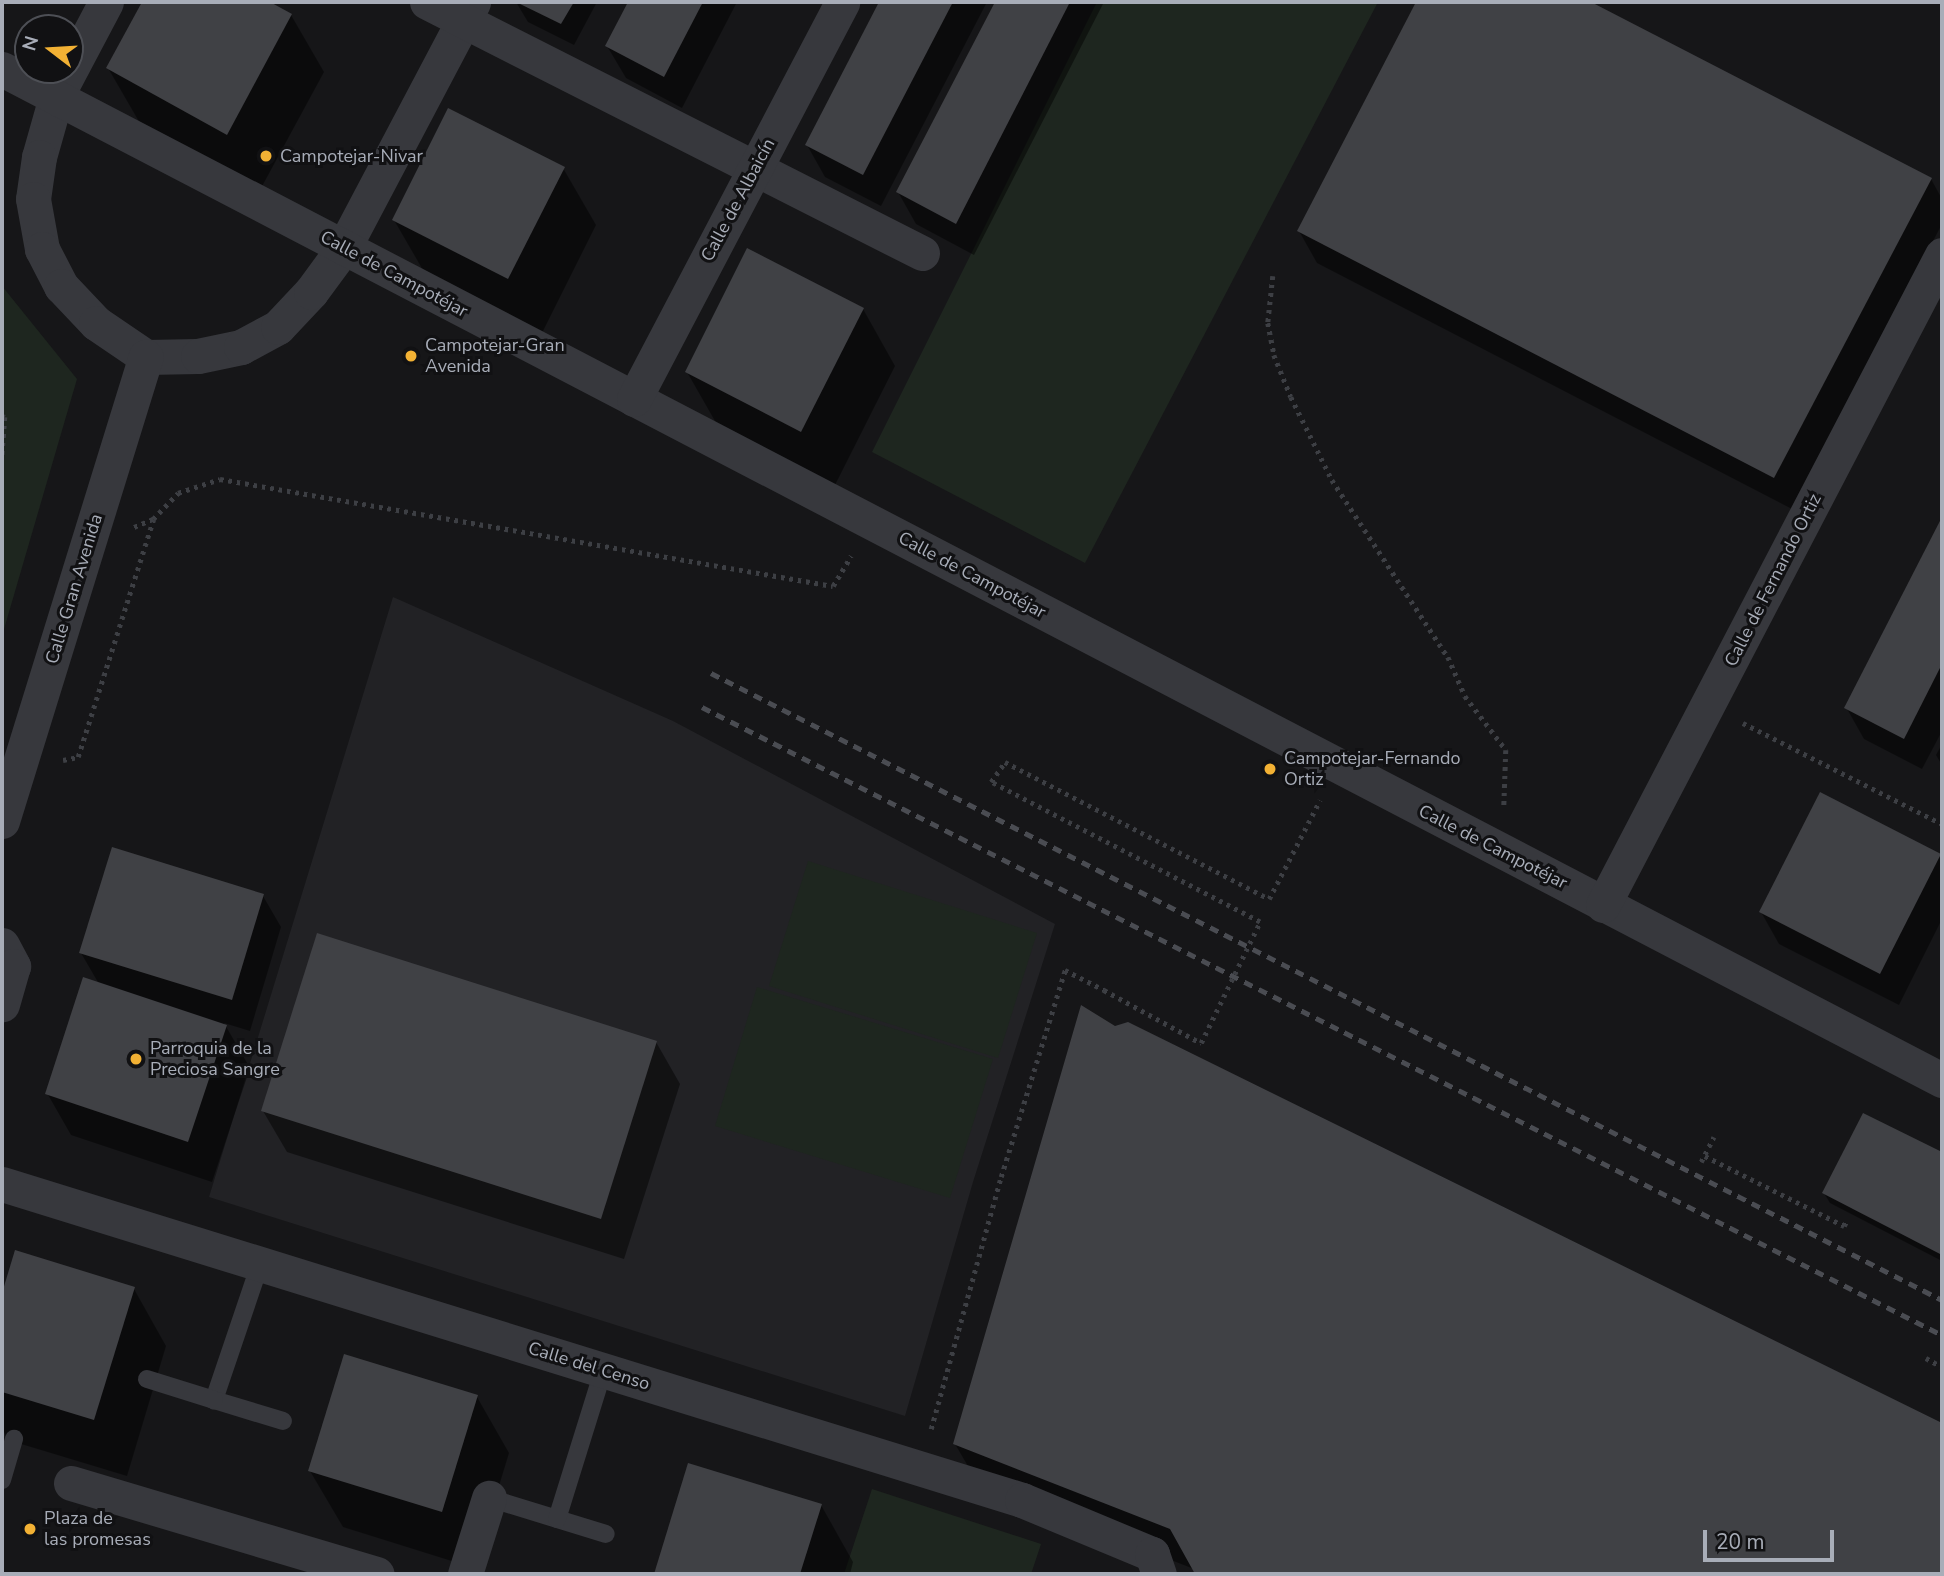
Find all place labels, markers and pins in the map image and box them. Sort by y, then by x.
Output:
place label: Campotejar-Nivar [280,145,423,167]
marker: Campotejar-Nivar [258,148,274,164]
place label: Campotejar-Gran Avenida [425,335,565,378]
marker: Campotejar-Gran Avenida [403,348,419,364]
place label: Campotejar-Fernando Ortiz [1284,748,1460,790]
marker: Campotejar-Fernando Ortiz [1262,761,1278,777]
place label: Parroquia de la Preciosa Sangre [150,1038,280,1080]
marker: Parroquia de la Preciosa Sangre [128,1051,144,1067]
place label: Plaza de las promesas [44,1508,151,1550]
marker: Plaza de las promesas [22,1521,38,1537]

